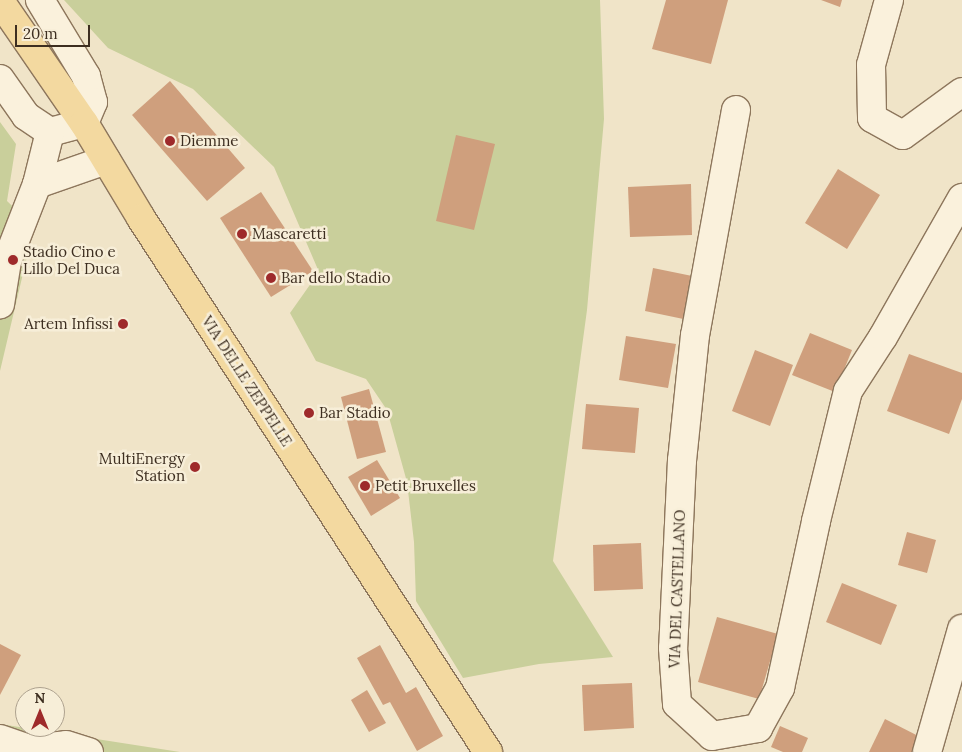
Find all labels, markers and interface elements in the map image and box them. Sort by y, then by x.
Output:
scale bar [18,15,92,47]
text: 20 m [23,24,58,43]
place label: Diemme [180,132,238,150]
marker: Diemme [164,135,176,147]
place label: Mascaretti [252,225,327,243]
marker: Mascaretti [236,228,248,240]
place label: Stadio Cino e Lillo Del Duca [23,242,120,277]
marker: Stadio Cino e Lillo Del Duca [7,254,19,266]
place label: Bar dello Stadio [281,269,390,287]
marker: Bar dello Stadio [265,272,277,284]
street label: VIA DELLE ZEPPELLE [198,313,296,449]
place label: Artem Infissi [24,315,113,333]
marker: Artem Infissi [117,318,129,330]
place label: Bar Stadio [319,404,390,422]
marker: Bar Stadio [303,407,315,419]
place label: MultiEnergy Station [99,449,185,484]
marker: MultiEnergy Station [189,461,201,473]
place label: Petit Bruxelles [375,477,476,495]
marker: Petit Bruxelles [359,480,371,492]
street label: VIA DEL CASTELLANO [665,509,689,669]
north arrow [15,687,65,737]
text: N [35,689,45,707]

